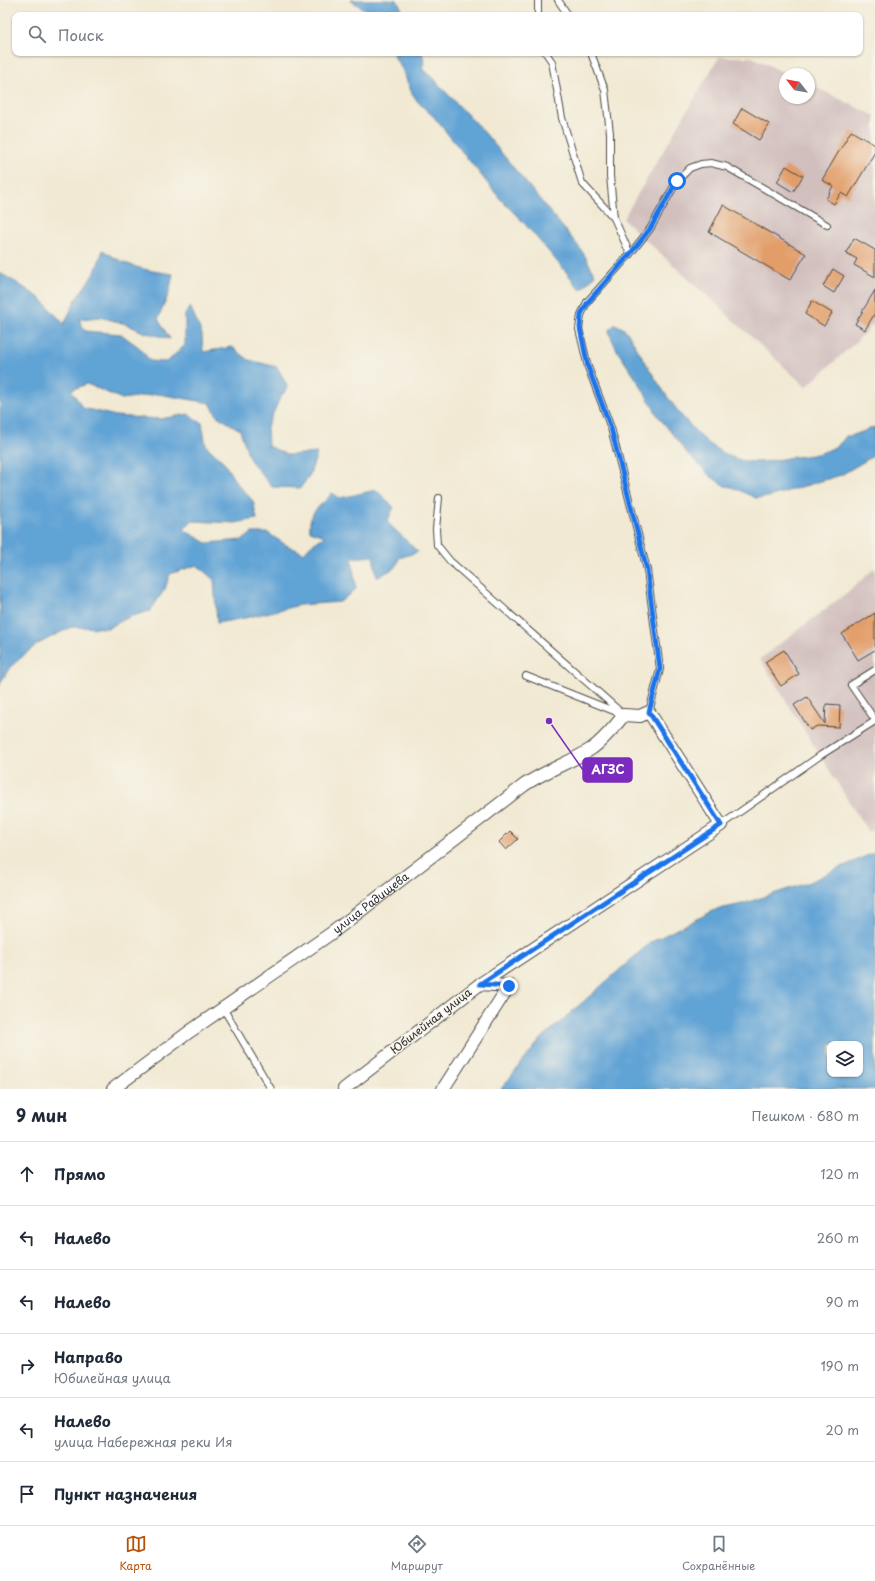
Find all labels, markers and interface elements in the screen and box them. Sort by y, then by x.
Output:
search box [12,12,863,56]
icon: search [26,23,48,45]
text: Поиск [58,23,104,46]
north arrow [779,68,815,104]
route start [668,172,686,190]
callout: АГЗС [583,758,632,782]
text: АГЗС [592,760,624,778]
street label: улица Радищева [329,868,412,937]
route end [500,977,518,995]
street label: Юбилейная улица [387,983,475,1058]
map controls [827,1041,863,1077]
button: layers [827,1041,863,1077]
text: 9 мин [16,1102,67,1128]
text: Пешком · 680 m [751,1106,859,1125]
text: Прямо [54,1162,105,1185]
icon: ahead [16,1163,38,1185]
text: 120 m [820,1164,859,1183]
text: Налево [54,1226,111,1249]
icon: left [16,1227,38,1249]
text: 260 m [817,1228,859,1247]
text: Налево [54,1290,111,1313]
icon: left [16,1291,38,1313]
text: 90 m [826,1292,859,1311]
text: Направо [54,1345,123,1368]
icon: right [16,1355,38,1377]
text: 190 m [820,1356,859,1375]
text: Юбилейная улица [54,1368,171,1387]
text: Налево [54,1409,111,1432]
icon: left [16,1419,38,1441]
text: 20 m [825,1420,859,1439]
text: улица Набережная реки Ия [54,1432,232,1451]
text: Пункт назначения [54,1482,197,1505]
icon: arrive [16,1483,38,1505]
tab: Карта [120,1533,152,1574]
tab: Маршрут [391,1533,443,1574]
tab: Сохранённые [682,1533,755,1574]

